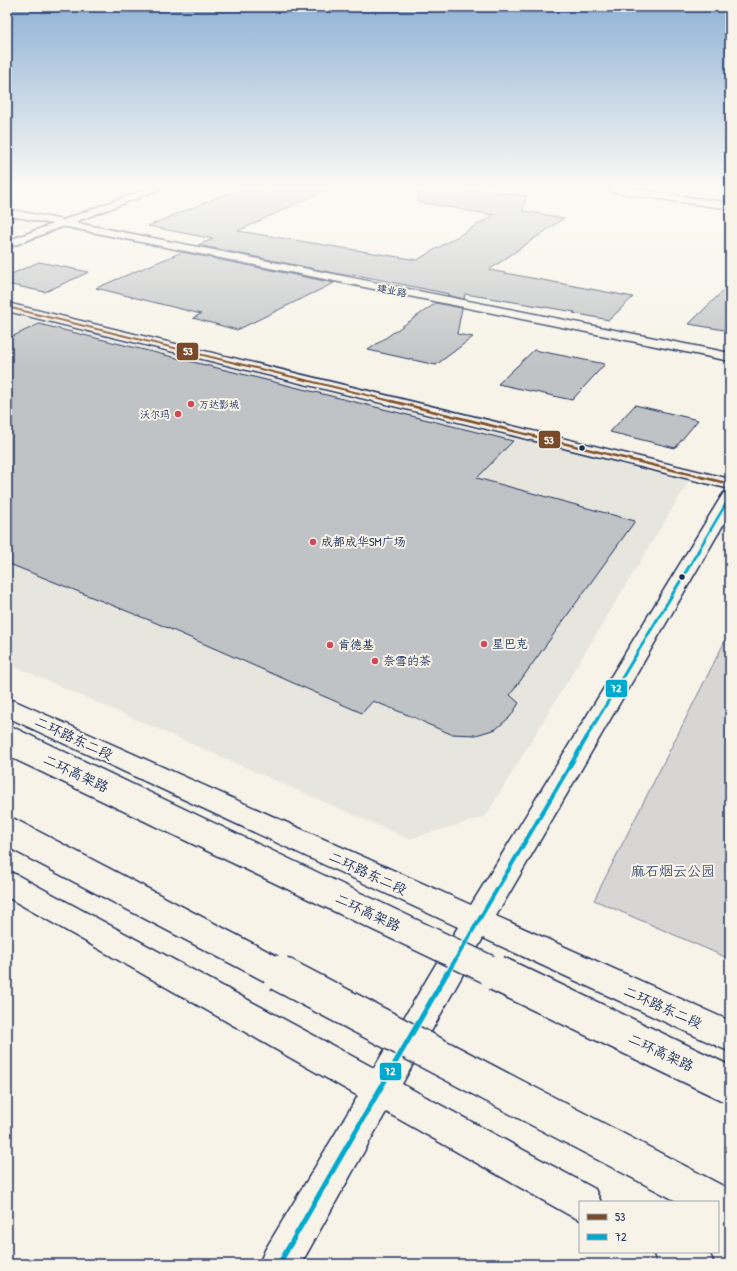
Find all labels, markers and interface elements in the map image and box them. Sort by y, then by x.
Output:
street label: 建业路 [376,281,408,300]
line badge: 53 [176,342,199,361]
text: 53 [183,344,193,358]
place label: 万达影城 [199,398,239,411]
marker: 万达影城 [186,399,196,409]
place label: 沃尔玛 [140,408,170,421]
marker: 沃尔玛 [173,409,183,419]
line badge: 53 [538,430,561,449]
text: 53 [544,433,554,447]
unlabelled marker [577,443,587,453]
place label: 成都成华SM广场 [321,533,406,550]
marker: 成都成华SM广场 [308,537,318,547]
unlabelled marker [677,572,687,582]
place label: 星巴克 [492,635,528,652]
place label: 肯德基 [338,636,374,653]
marker: 星巴克 [479,639,489,649]
marker: 肯德基 [325,640,335,650]
place label: 奈雪的茶 [383,652,431,669]
marker: 奈雪的茶 [370,656,380,666]
line badge: 72 [605,679,628,698]
text: 72 [610,681,622,695]
street label: 二环路东二段 [32,711,116,764]
street label: 二环高架路 [40,749,112,796]
street label: 二环路东二段 [326,846,410,899]
park label: 麻石烟云公园 [631,861,715,880]
street label: 二环高架路 [332,888,404,935]
street label: 二环路东二段 [621,981,705,1032]
street label: 二环高架路 [625,1028,697,1075]
line badge: 72 [379,1062,402,1081]
text: 72 [384,1064,396,1078]
legend [579,1201,719,1253]
text: 53 [615,1208,625,1225]
text: 72 [615,1228,627,1245]

